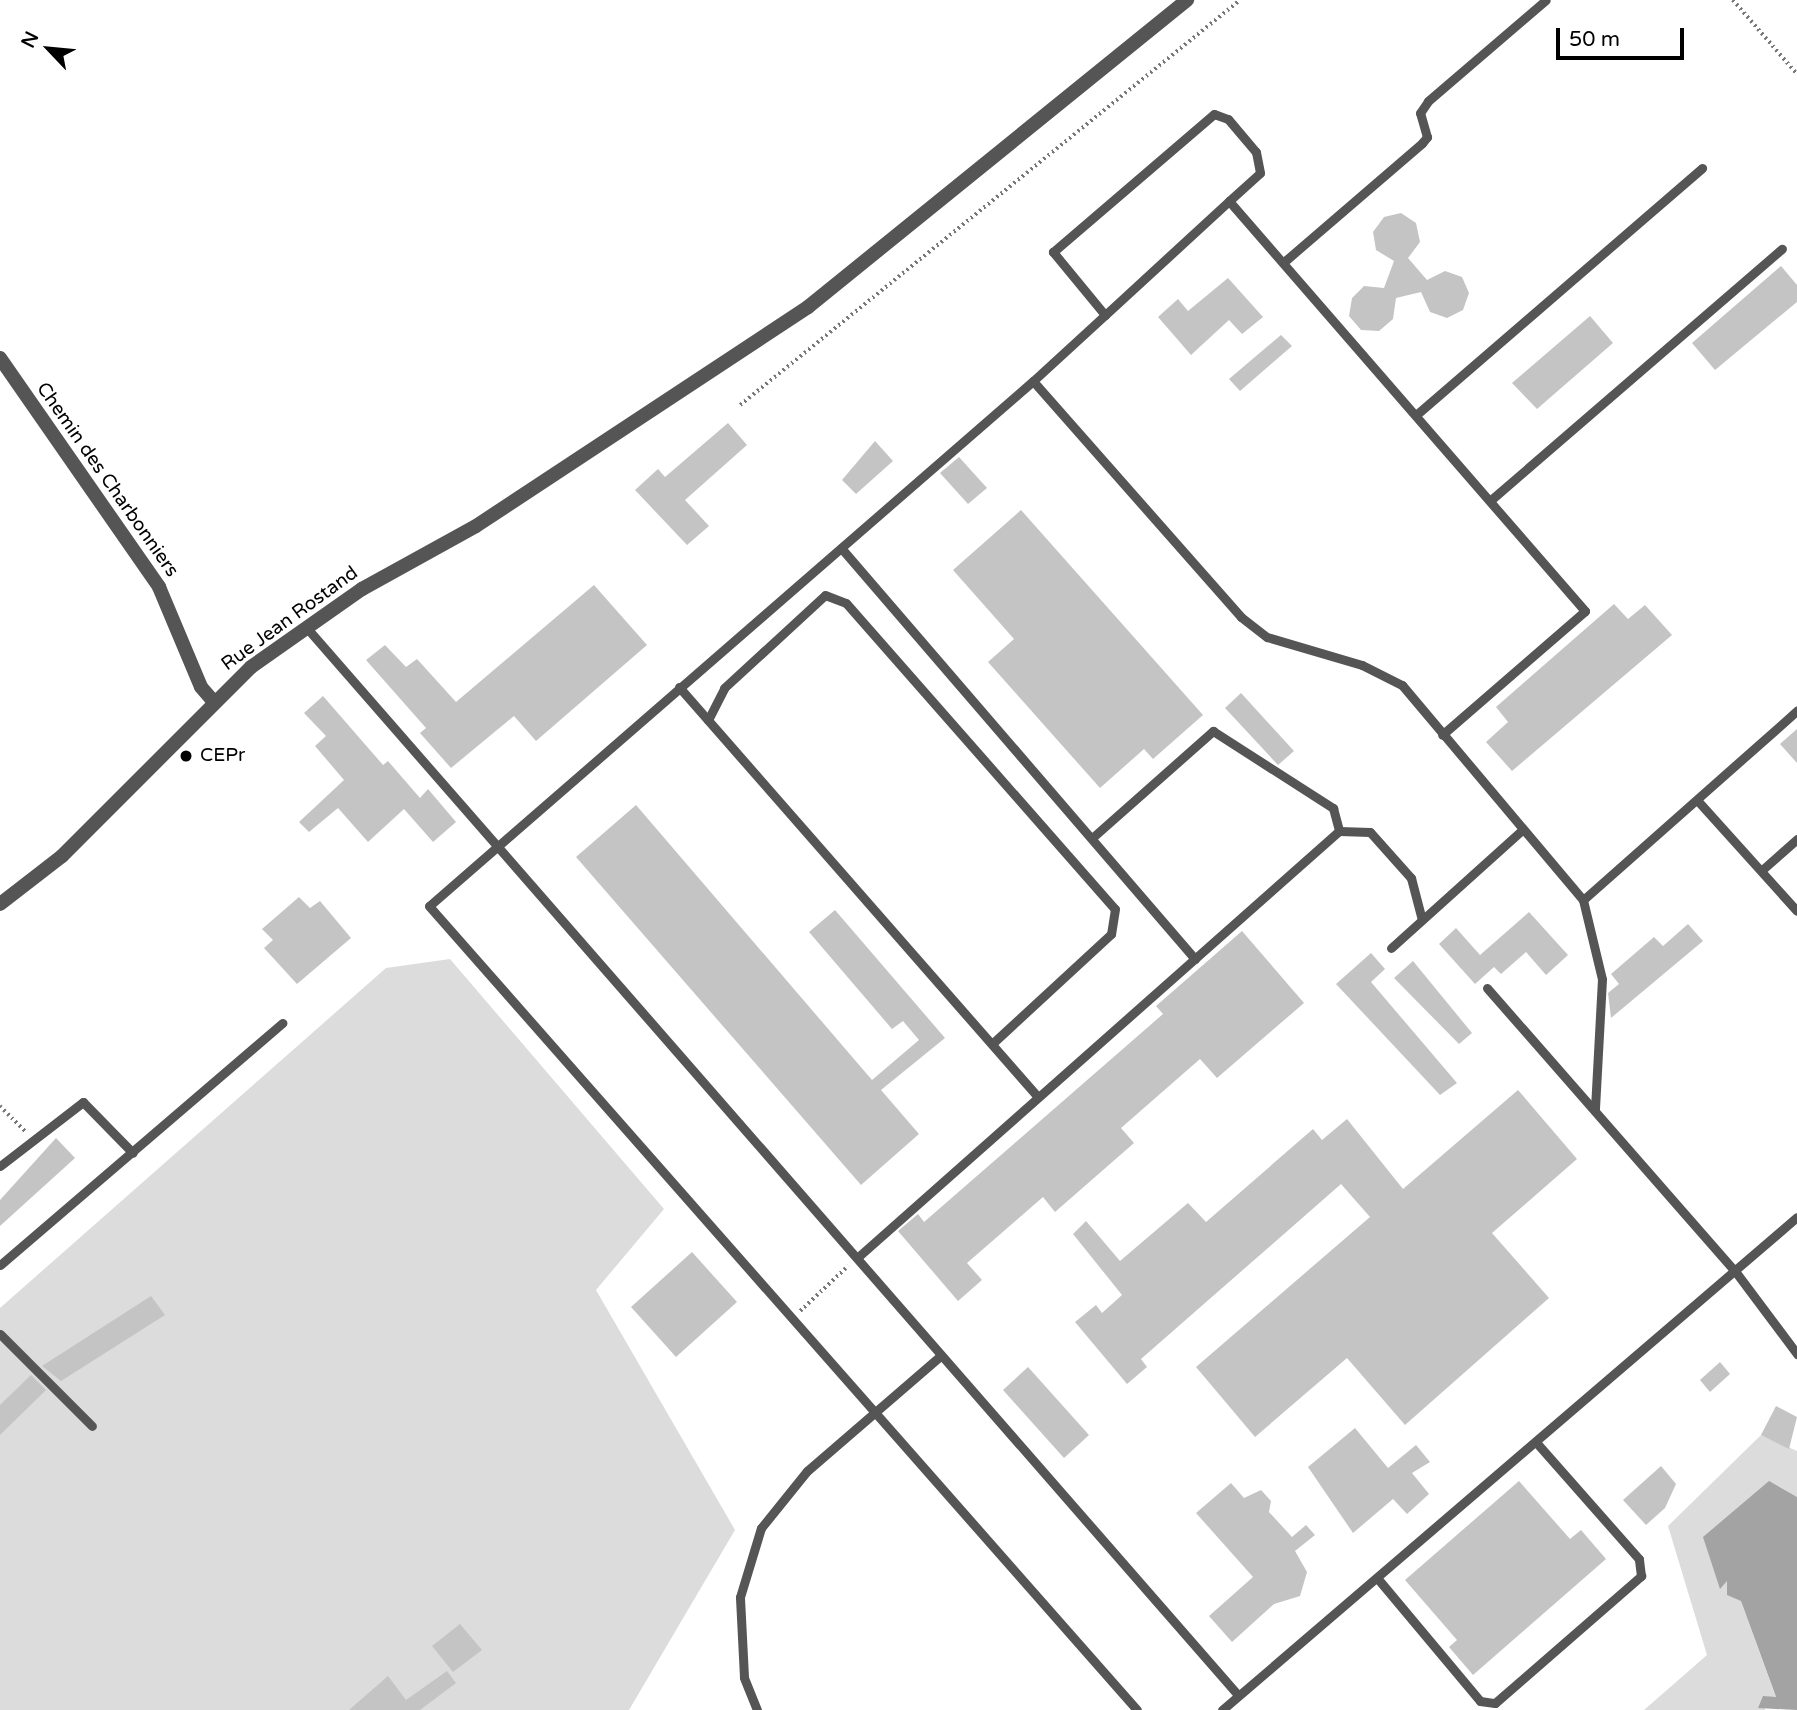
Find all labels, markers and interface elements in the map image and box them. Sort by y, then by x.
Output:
north arrow [14,14,84,84]
scale bar [1559,14,1687,58]
text: 50 m [1569,27,1620,52]
text: N [17,28,43,51]
street label: Chemin des Charbonniers [31,378,183,582]
street label: Rue Jean Rostand [217,562,363,676]
place label: CEPr [200,745,245,767]
marker: CEPr [178,748,194,764]

